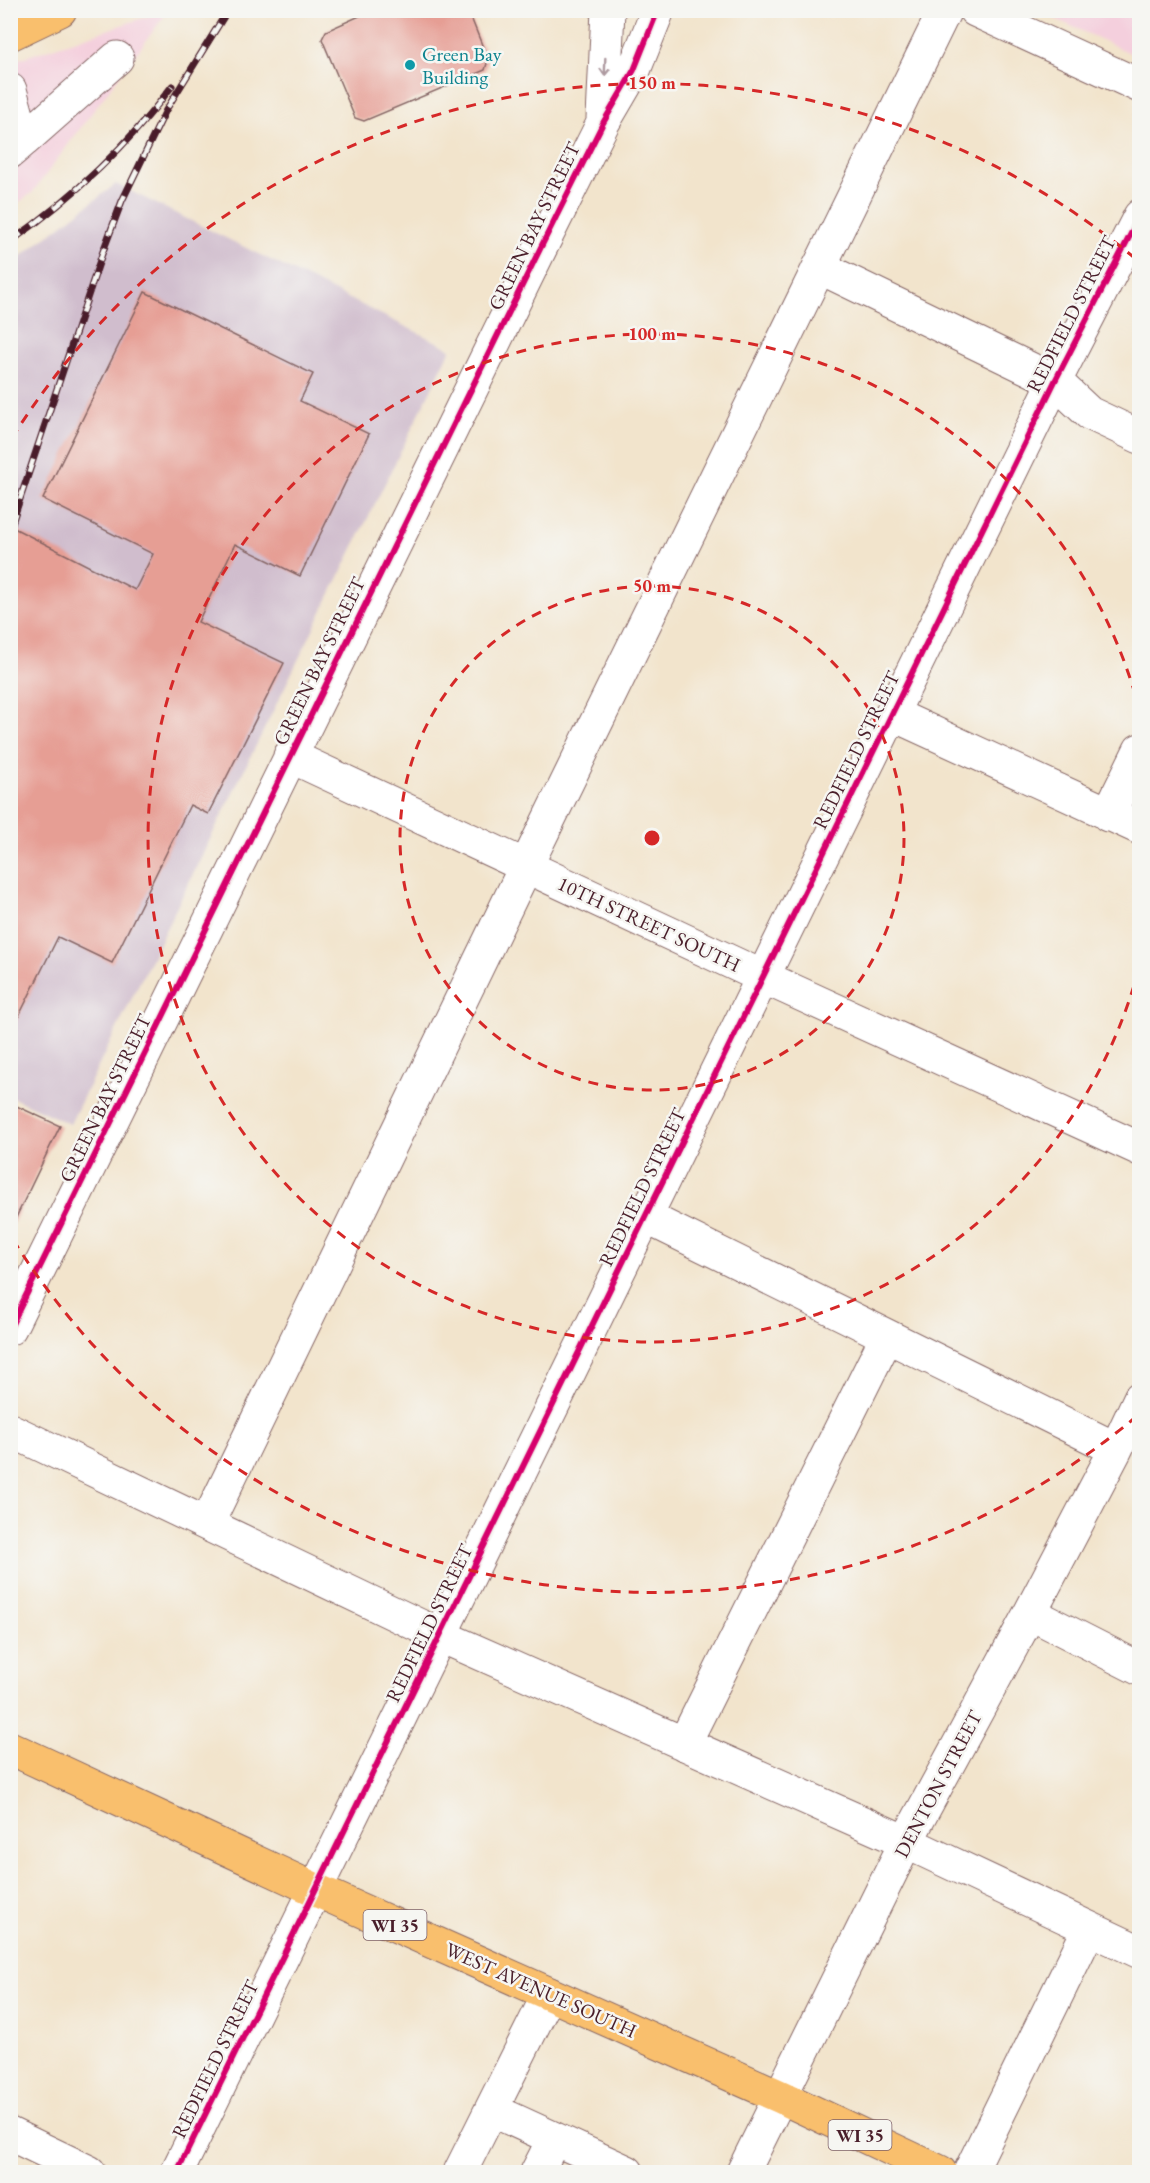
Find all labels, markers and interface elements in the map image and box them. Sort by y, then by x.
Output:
place label: Green Bay Building [422,41,502,90]
one-way arrow [600,56,611,76]
marker: Green Bay Building [403,58,417,72]
text: 150 m [628,71,676,94]
street label: GREEN BAY STREET [482,137,586,314]
street label: REDFIELD STREET [1020,231,1122,397]
text: 100 m [628,322,676,345]
street label: GREEN BAY STREET [267,572,371,749]
text: 50 m [633,574,671,597]
street label: REDFIELD STREET [806,666,906,833]
centre of rings [642,828,662,848]
street label: 10TH STREET SOUTH [553,870,745,978]
street label: GREEN BAY STREET [53,1009,157,1186]
street label: REDFIELD STREET [592,1103,692,1270]
street label: REDFIELD STREET [379,1539,479,1706]
street label: DENTON STREET [888,1705,988,1862]
road number: WI 35 [364,1910,426,1940]
street label: WEST AVENUE SOUTH [441,1936,641,2044]
street label: REDFIELD STREET [165,1975,265,2142]
road number: WI 35 [828,2120,892,2150]

